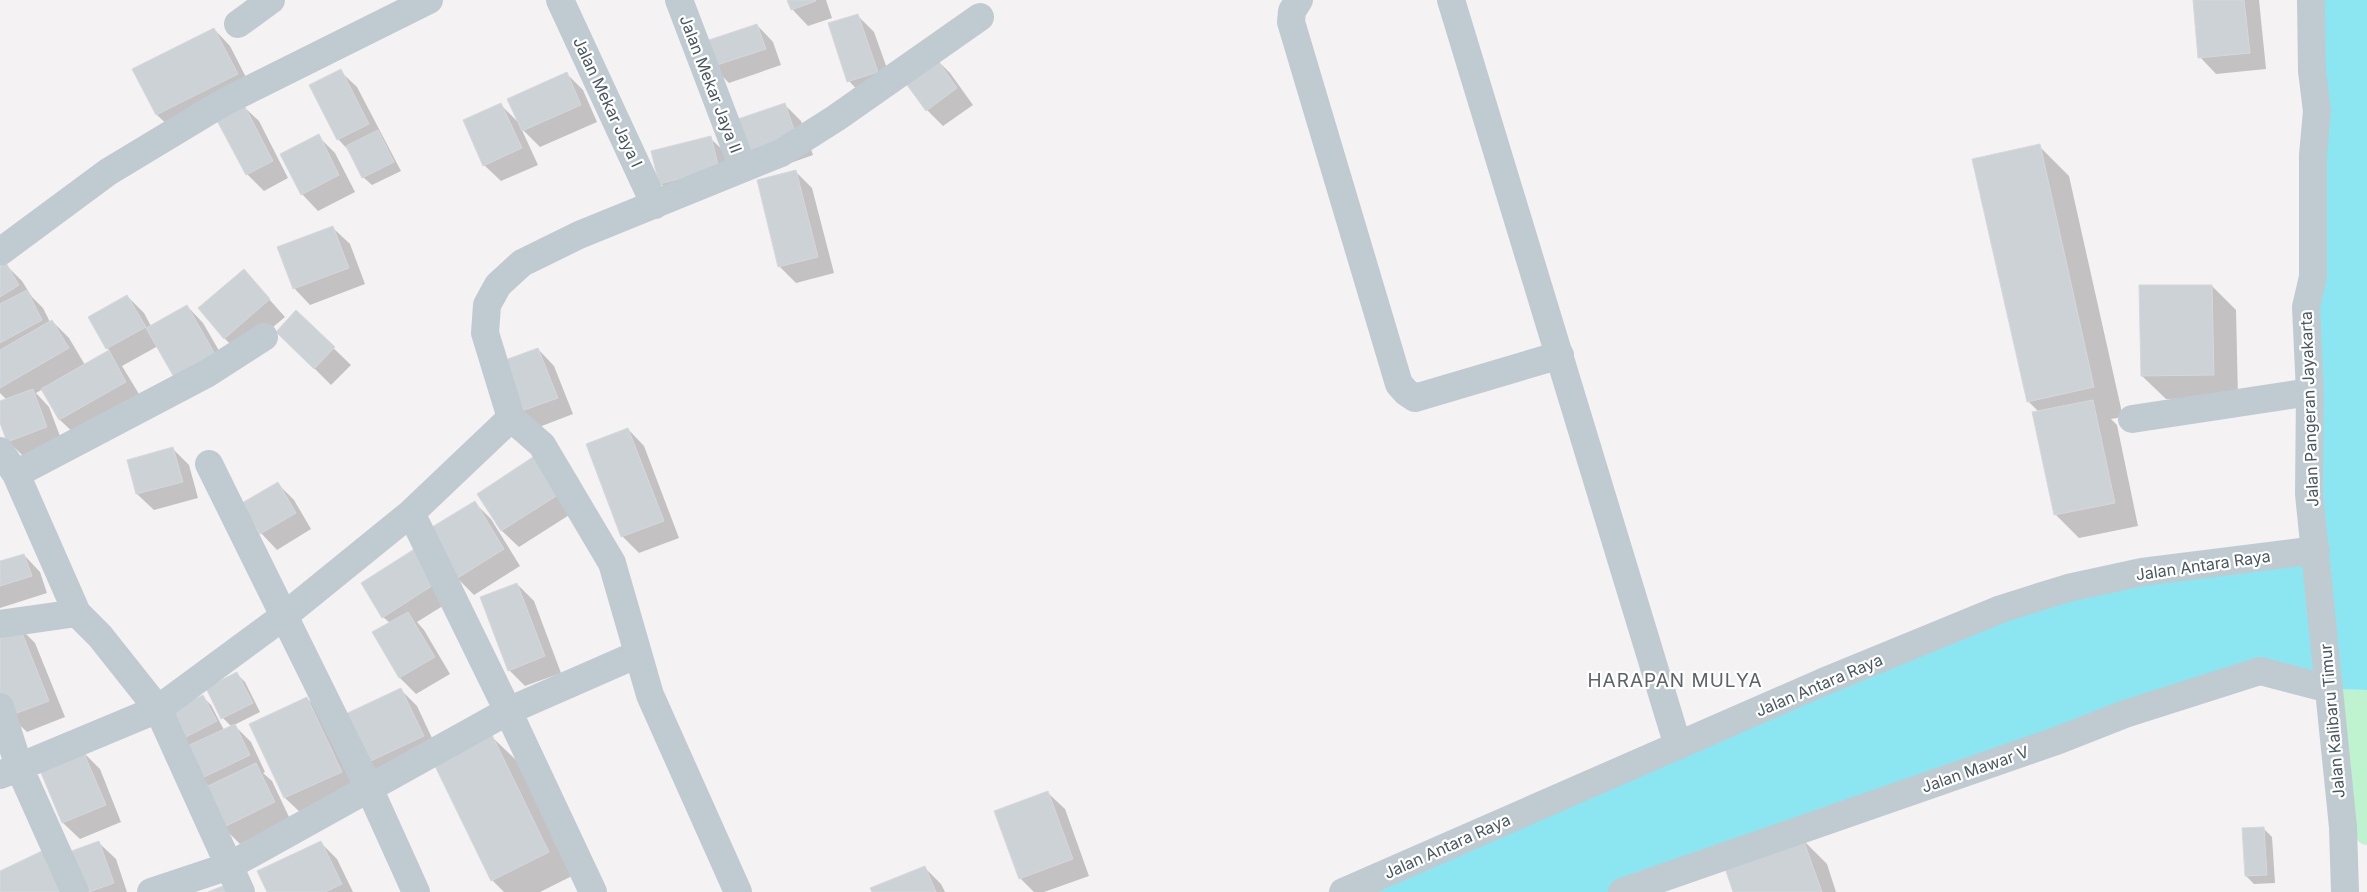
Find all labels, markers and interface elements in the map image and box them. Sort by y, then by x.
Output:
street label: Jalan Mekar Jaya II [676,12,746,156]
street label: Jalan Mekar Jaya I [569,34,647,170]
street label: Jalan Pangeran Jayakarta [2296,311,2322,507]
street label: Jalan Antara Raya [2134,546,2272,584]
street label: Jalan Kalibaru Timur [2315,643,2349,799]
street label: Jalan Antara Raya [1752,649,1886,721]
district label: HARAPAN MULYA [1587,669,1763,692]
street label: Jalan Mawar V [1919,741,2031,797]
street label: Jalan Antara Raya [1381,809,1513,883]

